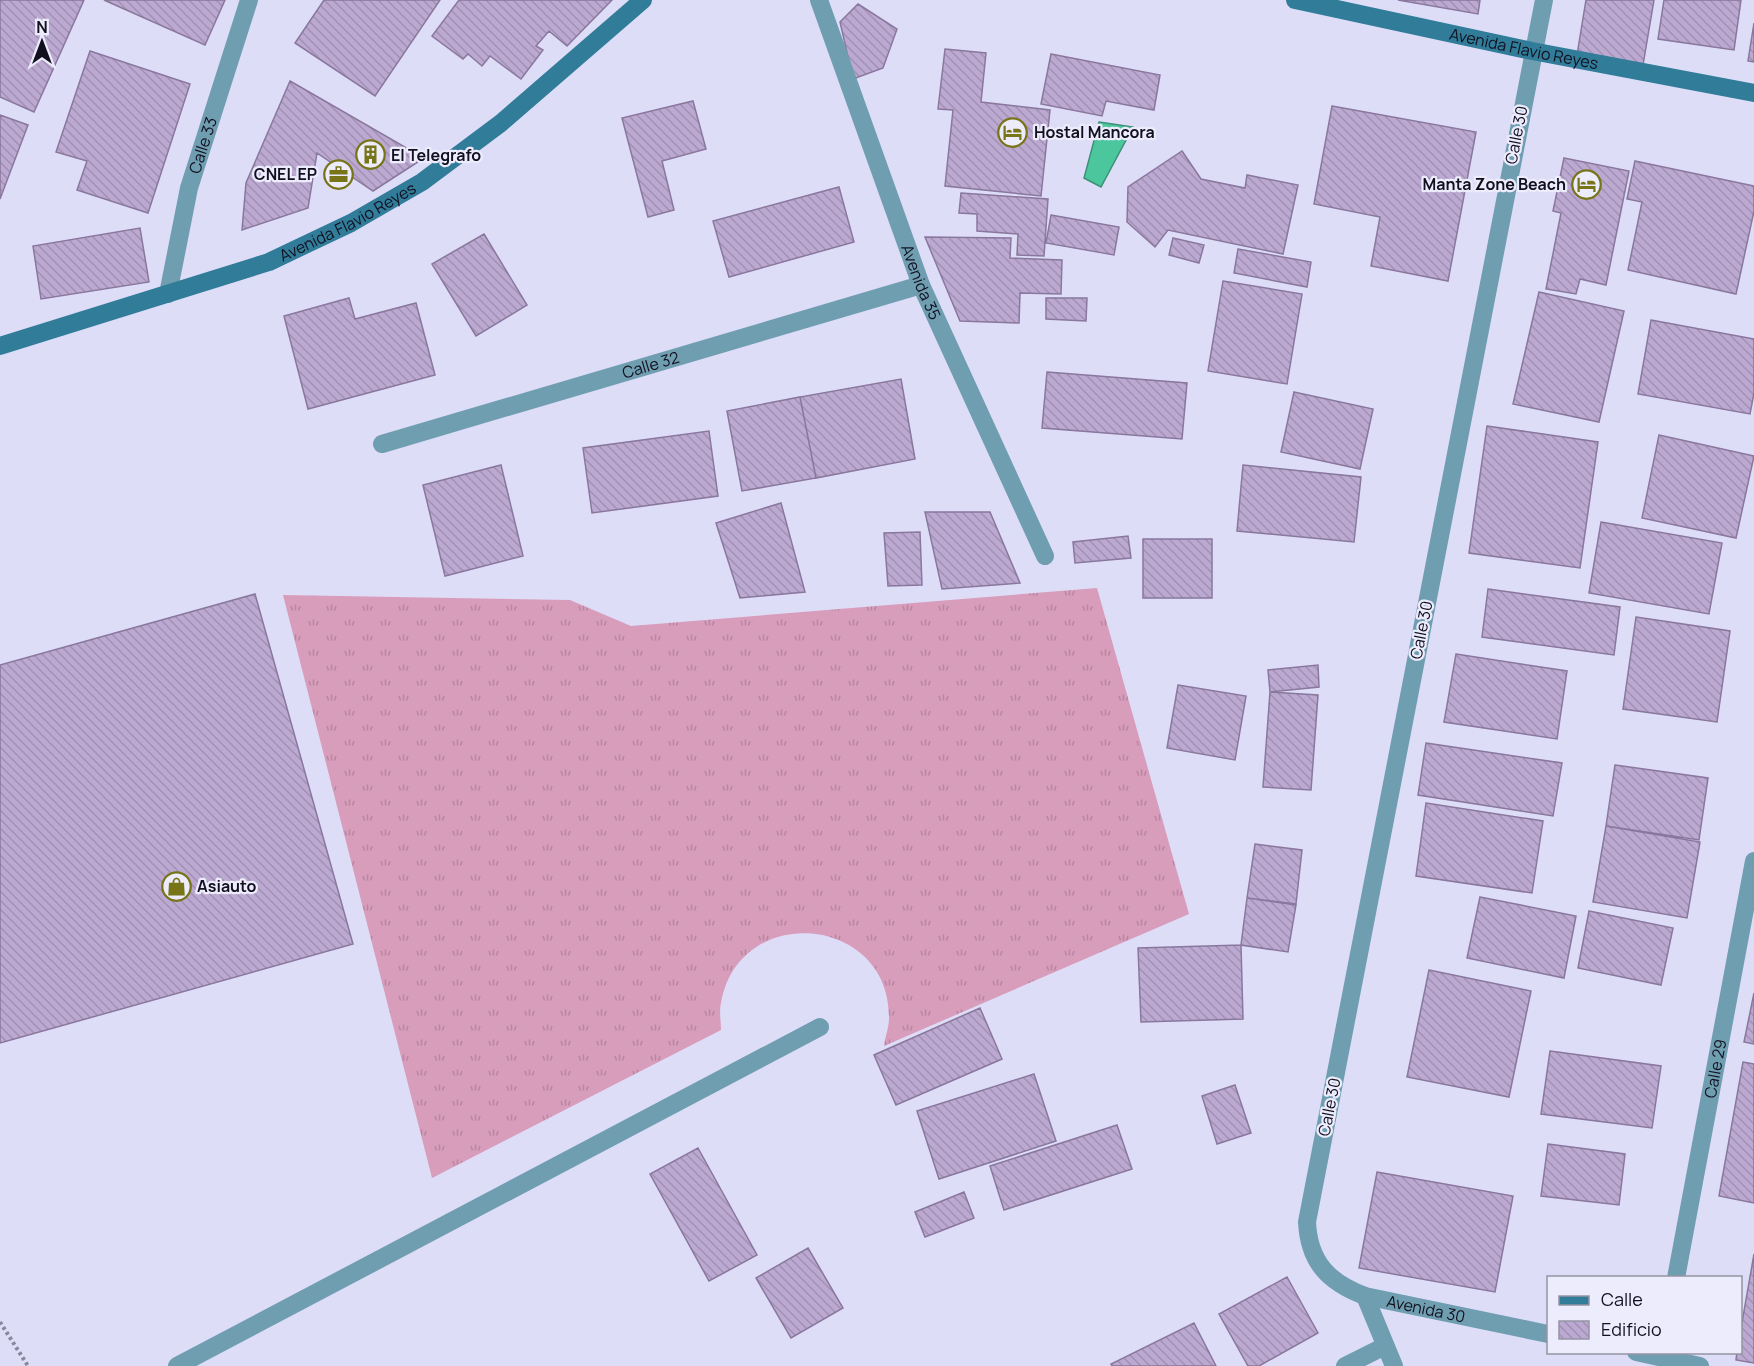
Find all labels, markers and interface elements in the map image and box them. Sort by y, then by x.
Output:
north arrow [12,12,72,72]
text: N [36,16,48,38]
street label: Avenida Flavio Reyes [1447,23,1600,74]
street label: Calle 30 [1500,104,1532,166]
street label: Calle 33 [183,114,222,176]
hotel icon: Hostal Mancora [997,116,1029,148]
place label: Hostal Mancora [1034,121,1155,143]
building icon: El Telegrafo [354,139,386,171]
place label: El Telegrafo [391,144,481,166]
office icon: CNEL EP [322,158,354,190]
place label: CNEL EP [254,163,317,185]
hotel icon: Manta Zone Beach [1571,168,1603,200]
place label: Manta Zone Beach [1423,173,1566,195]
street label: Avenida Flavio Reyes [276,177,420,267]
street label: Avenida 35 [896,241,946,323]
street label: Calle 32 [619,346,682,384]
street label: Calle 30 [1405,599,1437,661]
shop icon: Asiauto [160,870,192,902]
place label: Asiauto [197,875,257,897]
street label: Calle 29 [1699,1037,1731,1100]
street label: Calle 30 [1313,1076,1345,1138]
legend [1547,1276,1742,1354]
text: Calle [1601,1287,1643,1311]
street label: Avenida 30 [1385,1290,1467,1328]
text: Edificio [1601,1317,1662,1341]

